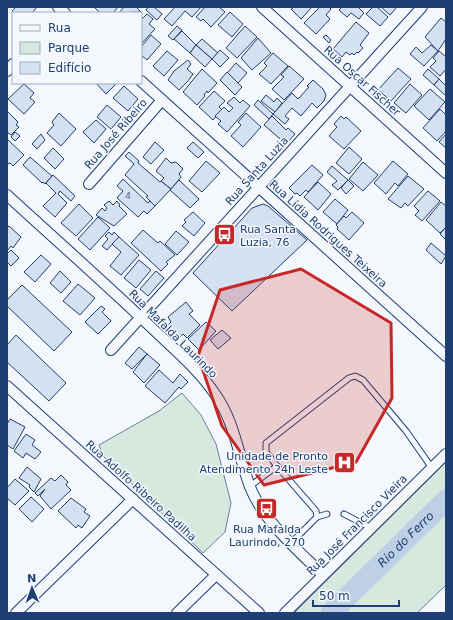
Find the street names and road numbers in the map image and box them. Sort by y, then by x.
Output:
street label: Rua Oscar Fischer [321,43,403,119]
street label: Rua José Ribeiro [82,96,150,172]
street label: Rua Santa Luzia [223,134,291,208]
street label: Rua Lídia Rodrigues Teixeira [266,178,390,290]
street label: Rua Mafalda Laurindo [126,287,220,381]
street label: Rua Adolfo Ribeiro Padilha [83,438,199,544]
street label: Rua José Francisco Vieira [304,472,410,578]

